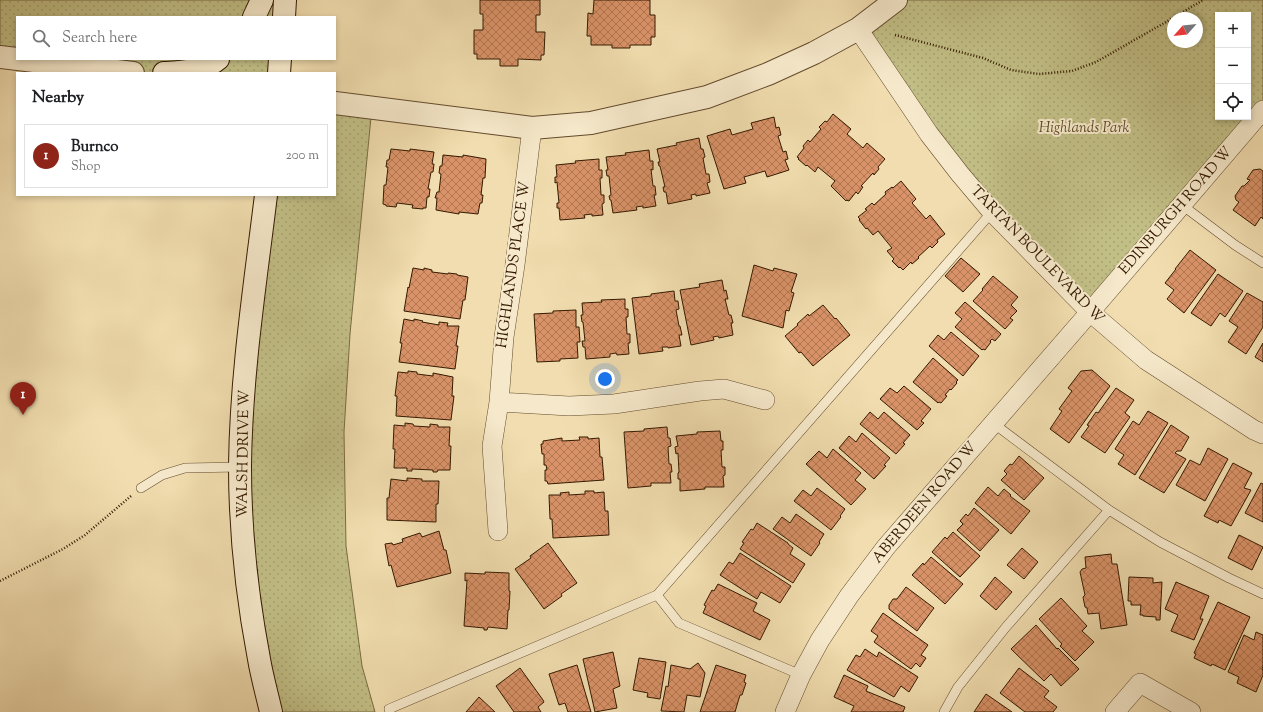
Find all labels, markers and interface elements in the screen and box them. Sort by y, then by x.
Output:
north arrow [1167,12,1203,48]
map controls [1215,12,1251,120]
button: + [1215,12,1251,48]
search box [16,16,336,60]
icon: search [30,27,52,49]
text: Search here [62,28,137,49]
button: − [1215,48,1251,84]
button: locate [1215,84,1251,120]
text: Nearby [32,86,84,110]
park label: Highlands Park [1039,118,1129,139]
text: Burnco [71,137,118,158]
street label: EDINBURGH ROAD W [1114,142,1238,280]
text: 1 [44,147,48,165]
text: 200 m [286,147,319,165]
text: Shop [71,158,100,176]
street label: HIGHLANDS PLACE W [492,180,536,350]
street label: TARTAN BOULEVARD W [965,181,1109,329]
your location [595,369,615,389]
pin: 1 [10,382,36,415]
street label: WALSH DRIVE W [232,389,256,518]
street label: ABERDEEN ROAD W [868,437,982,568]

